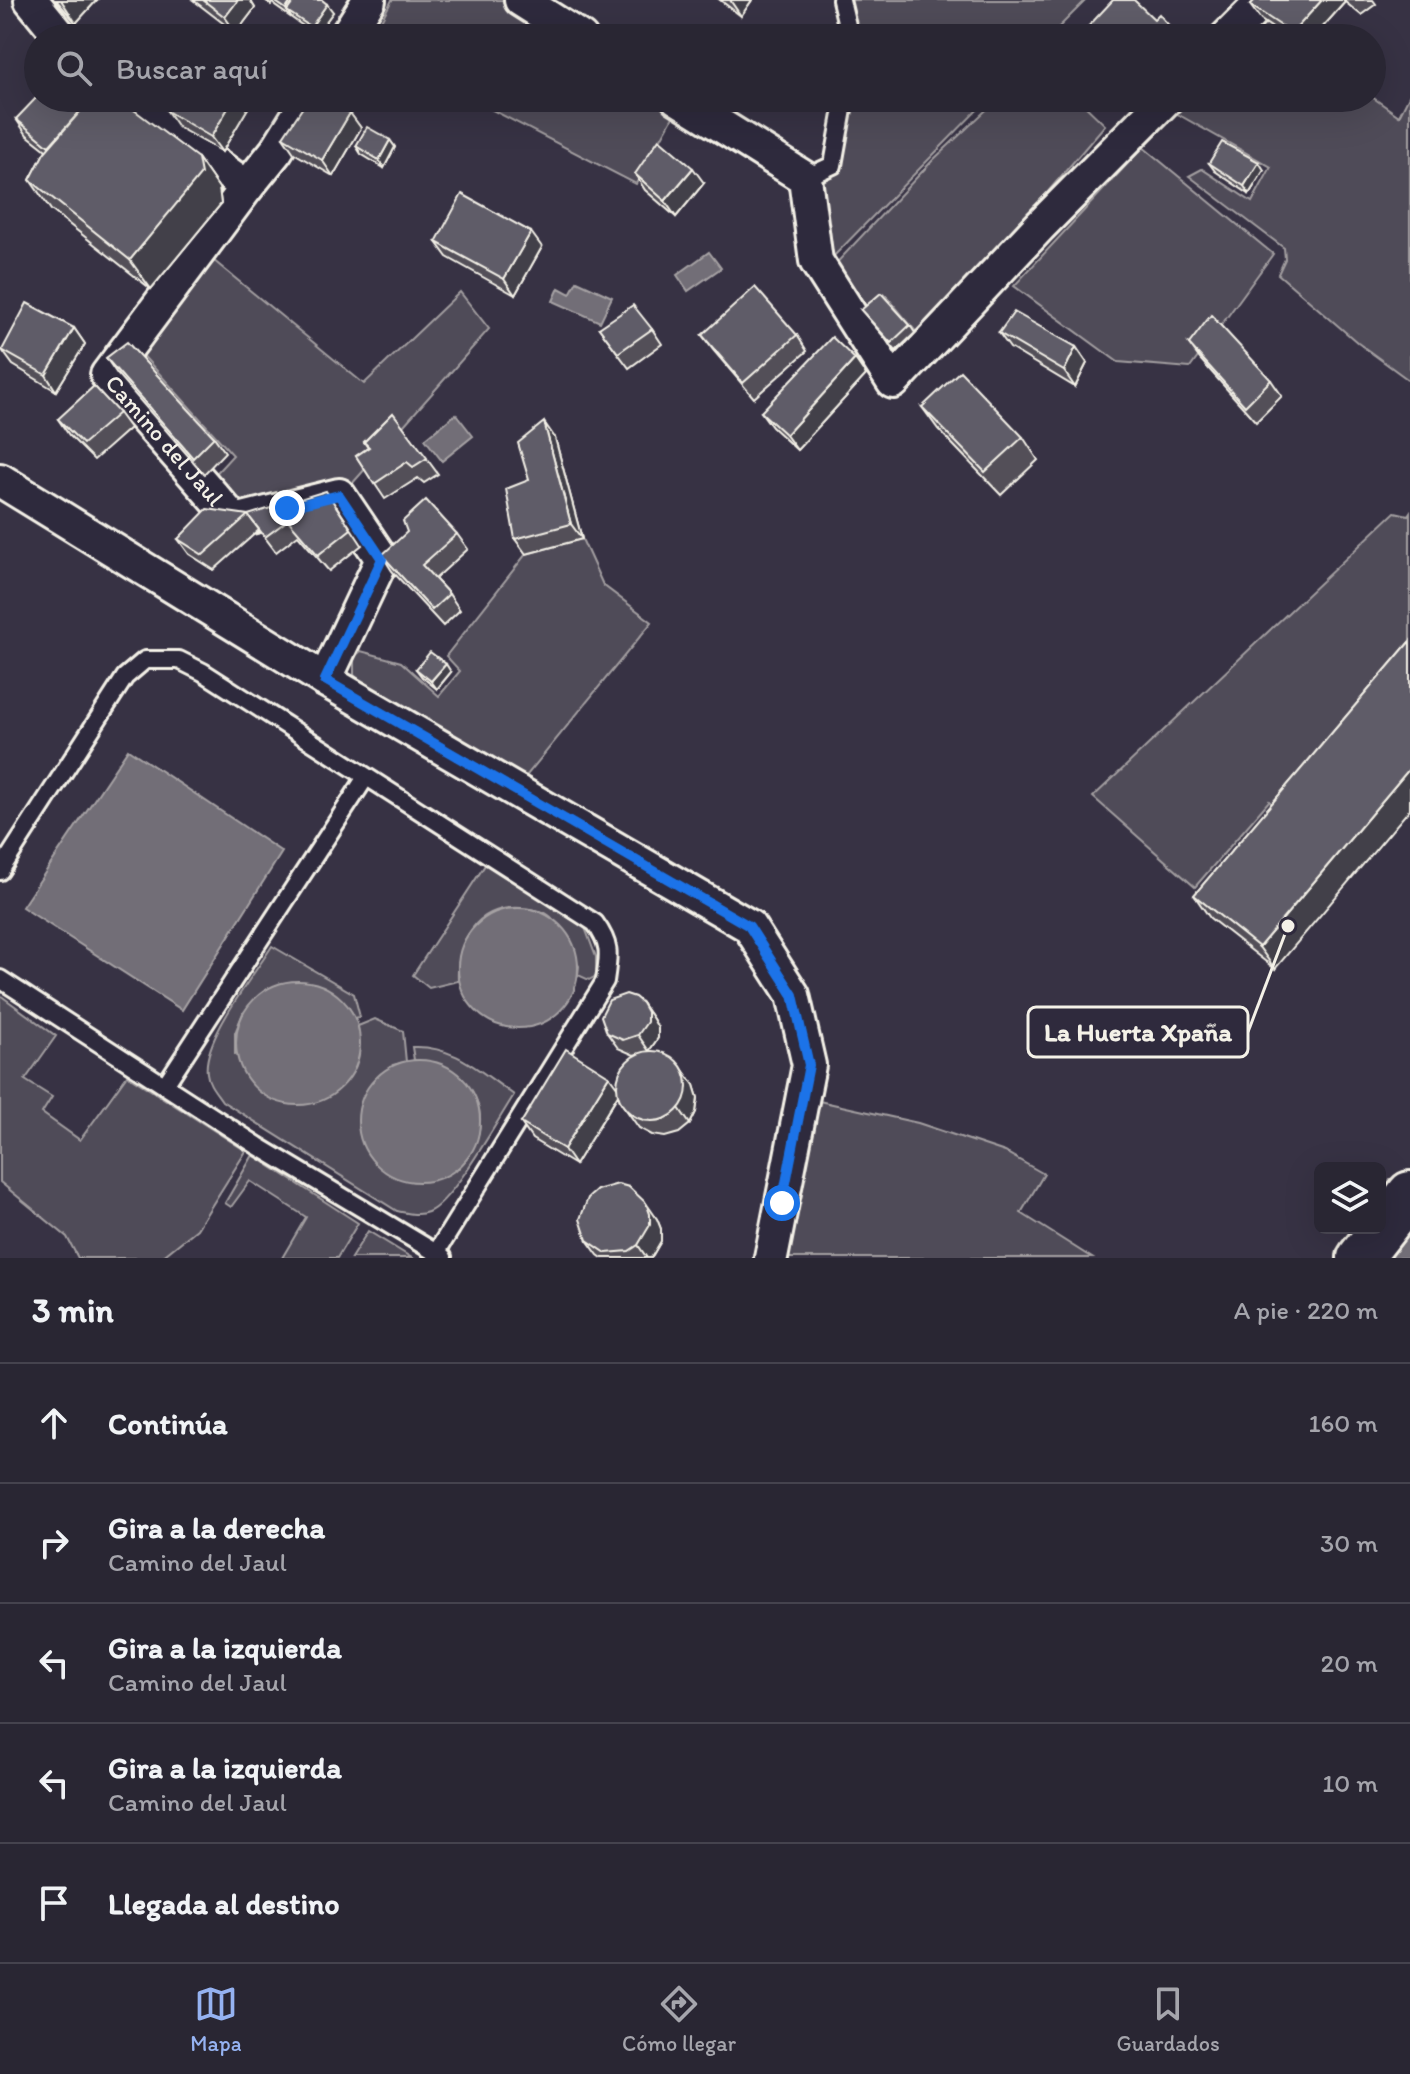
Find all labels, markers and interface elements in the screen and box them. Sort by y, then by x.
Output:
search box [24,24,1386,112]
icon: search [52,46,96,90]
text: Buscar aquí [116,50,268,87]
street label: Camino del Jaul [99,368,230,512]
route end [269,490,305,526]
callout: La Huerta Xpaña [1028,1007,1248,1057]
text: La Huerta Xpaña [1044,1016,1233,1048]
map controls [1314,1162,1386,1234]
button: layers [1314,1162,1386,1234]
route start [764,1185,800,1221]
text: 3 min [32,1290,114,1331]
text: A pie · 220 m [1234,1294,1378,1326]
icon: ahead [32,1401,76,1445]
text: Continúa [108,1405,228,1442]
text: 160 m [1308,1407,1378,1439]
text: Gira a la derecha [108,1509,325,1546]
icon: right [32,1521,76,1565]
text: 30 m [1320,1527,1378,1559]
text: Camino del Jaul [108,1546,287,1578]
text: Gira a la izquierda [108,1629,342,1666]
icon: left [32,1641,76,1685]
text: 20 m [1321,1647,1378,1679]
text: Camino del Jaul [108,1666,287,1698]
text: Gira a la izquierda [108,1749,342,1786]
icon: left [32,1761,76,1805]
text: 10 m [1322,1767,1378,1799]
text: Camino del Jaul [108,1786,287,1818]
icon: arrive [32,1881,76,1925]
text: Llegada al destino [108,1885,340,1922]
tab: Mapa [190,1982,242,2057]
tab: Cómo llegar [622,1982,736,2057]
tab: Guardados [1117,1982,1220,2057]

